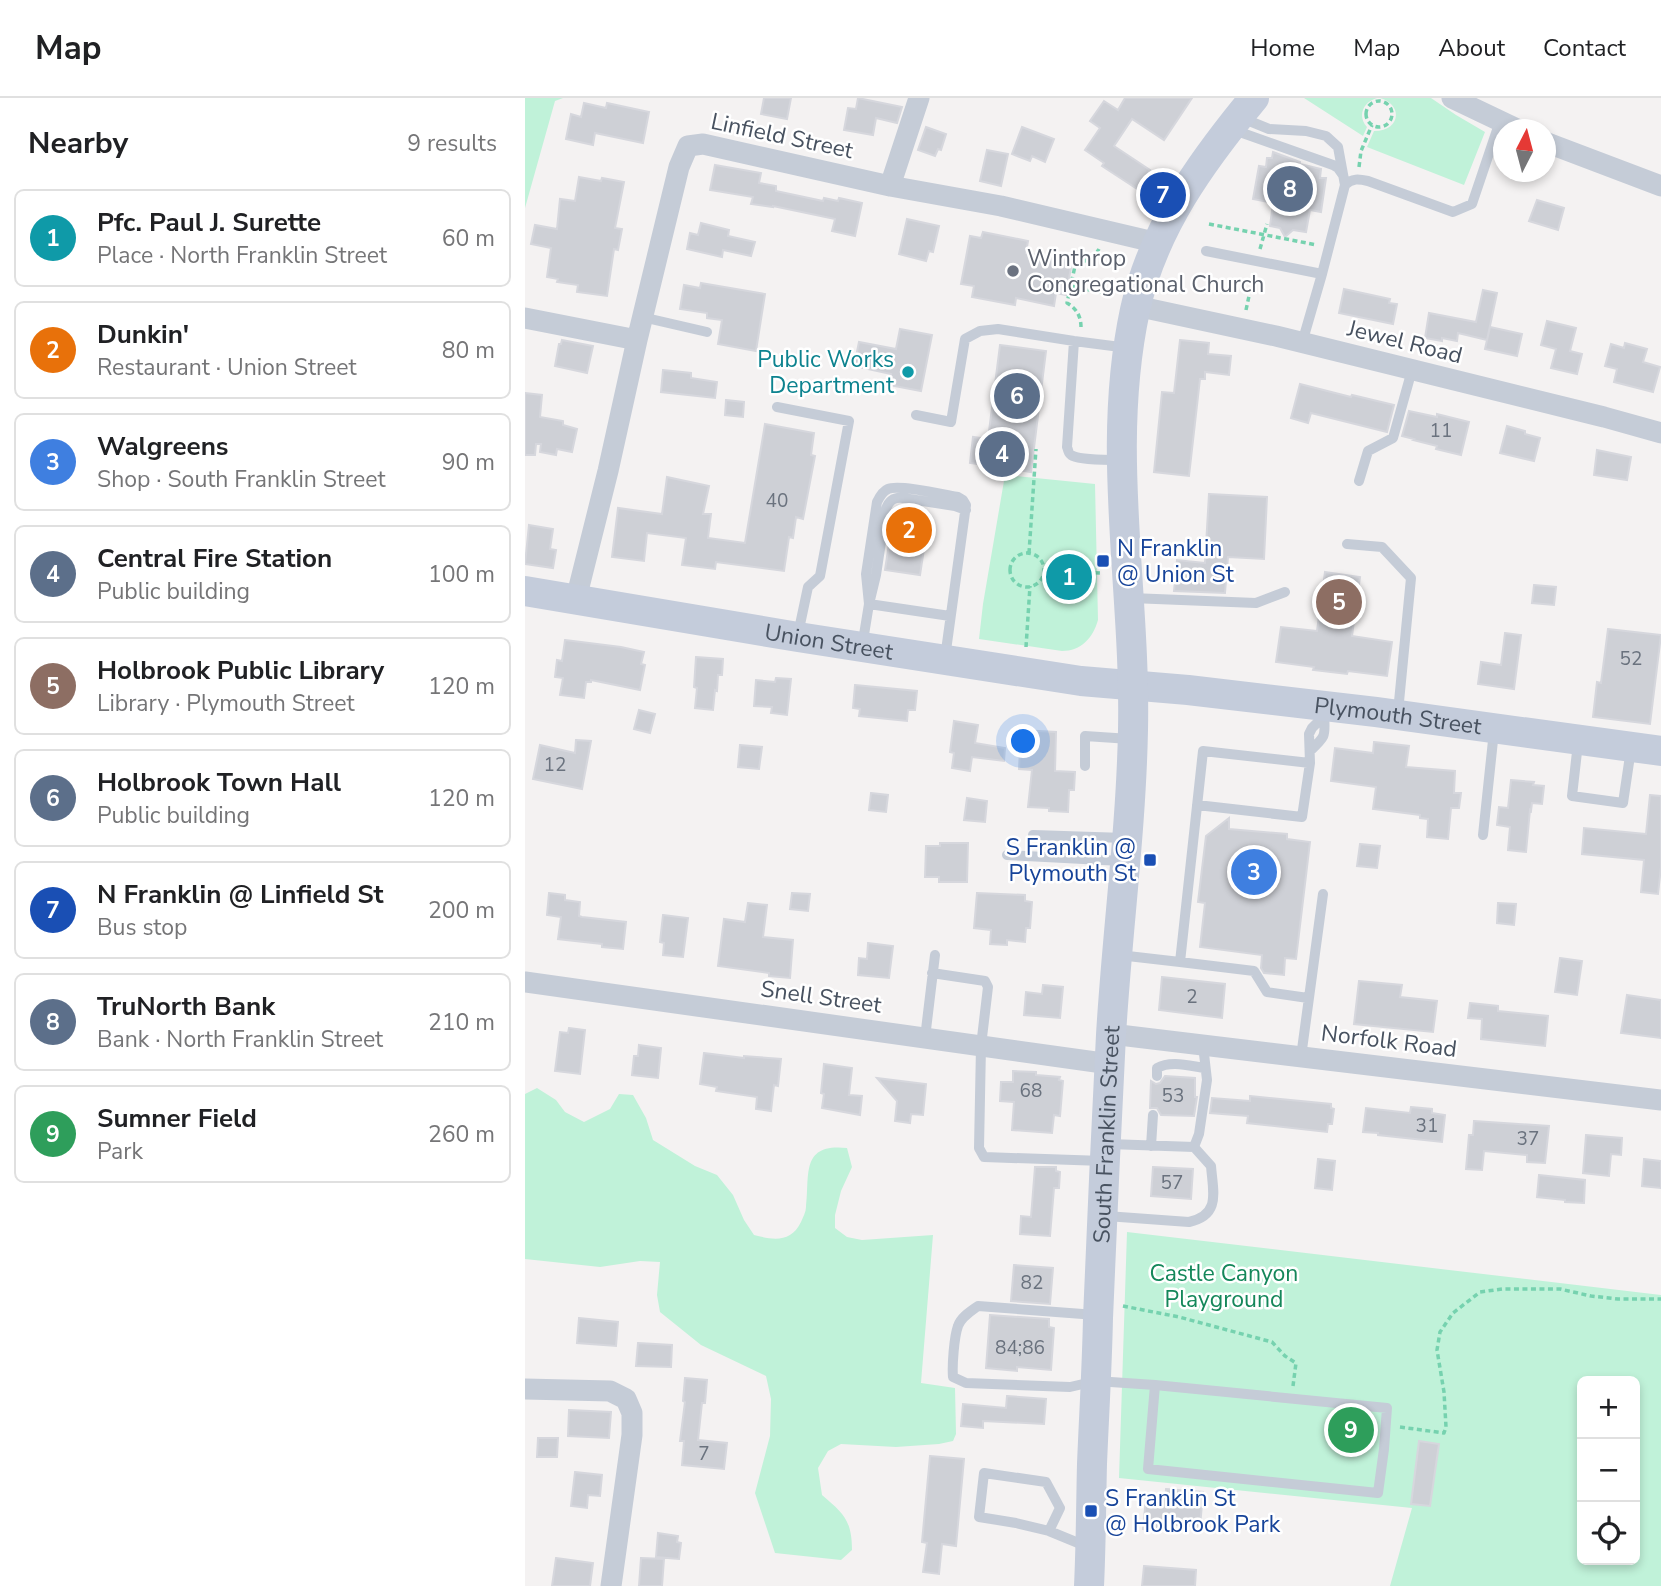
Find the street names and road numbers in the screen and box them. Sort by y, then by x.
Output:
street label: Linfield Street [708,106,857,166]
street label: Jewel Road [1343,313,1466,371]
street label: Union Street [762,616,896,667]
street label: Plymouth Street [1313,689,1484,742]
street label: Snell Street [759,973,884,1021]
street label: Norfolk Road [1319,1017,1459,1065]
street label: South Franklin Street [1086,1024,1127,1244]

